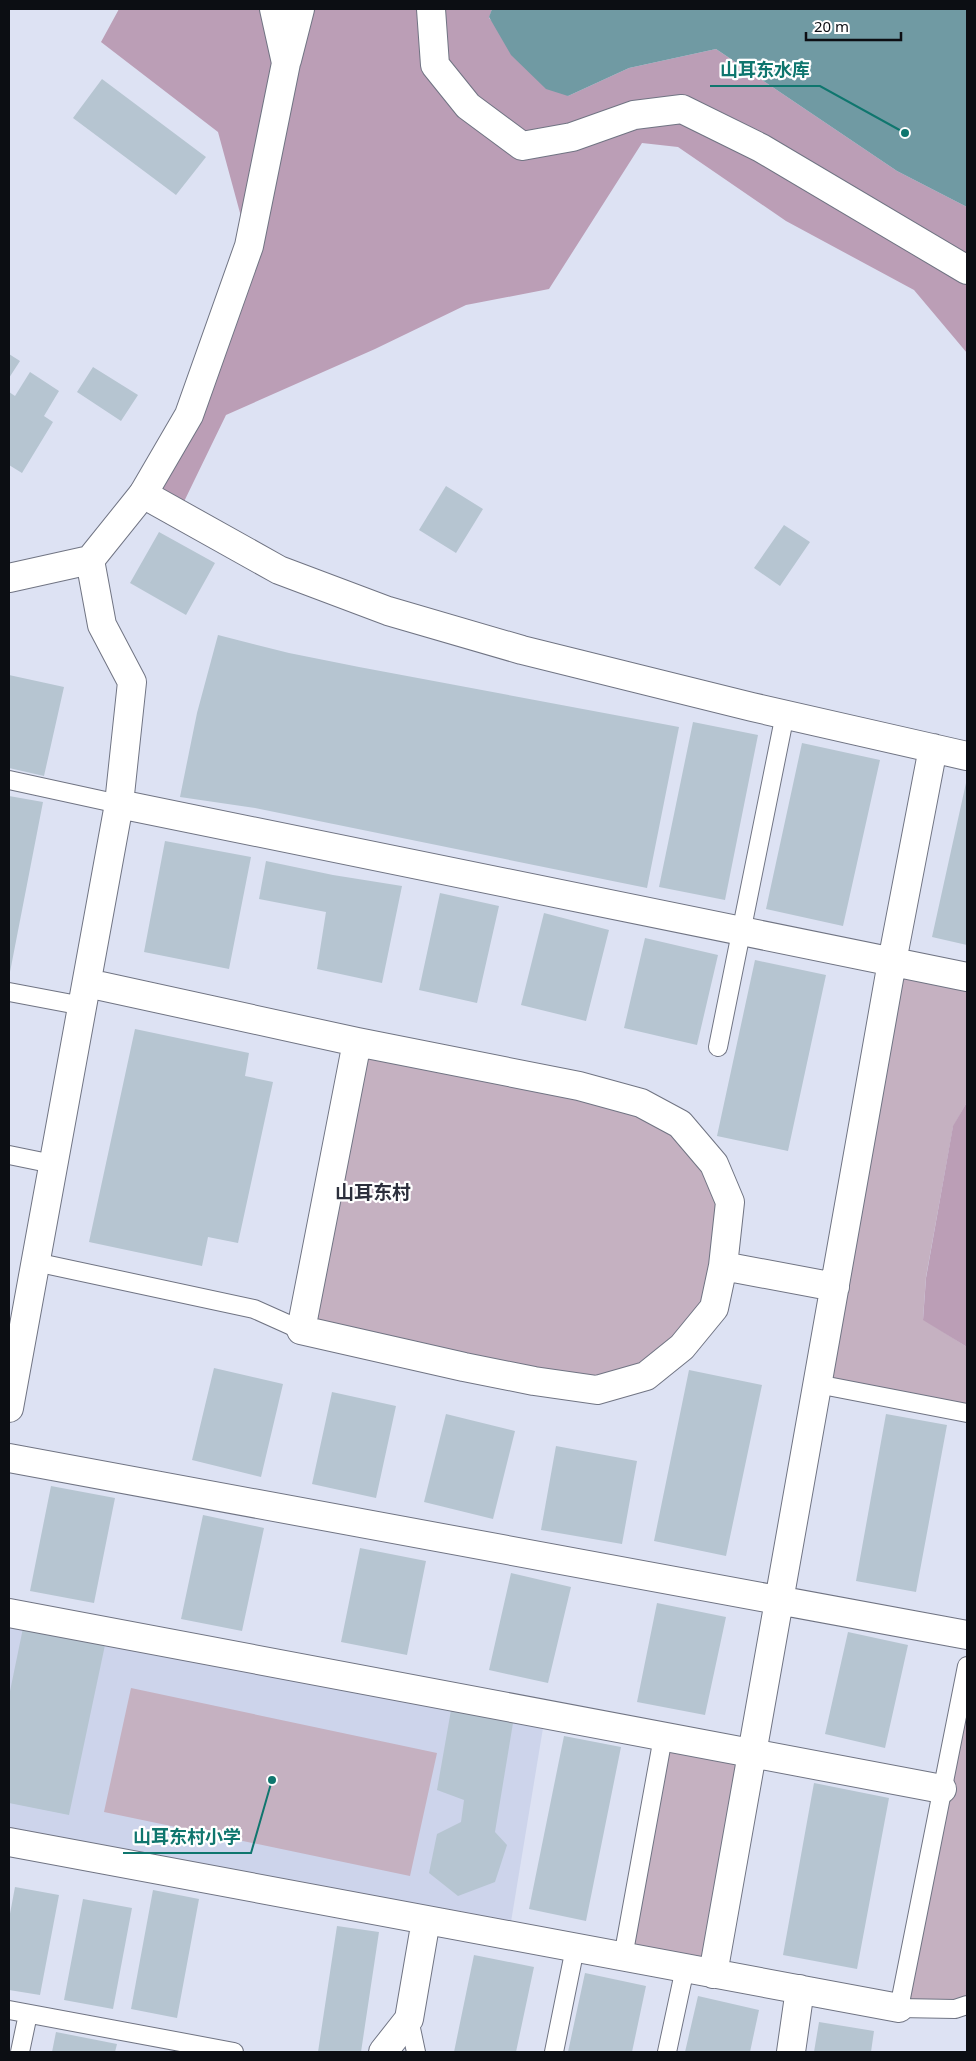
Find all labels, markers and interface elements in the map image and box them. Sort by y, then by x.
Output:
scale bar [806,10,901,42]
text: 20 m [814,16,849,36]
callout: 山耳东水库 [710,53,820,86]
text: 山耳东水库 [720,57,810,81]
district label: 山耳东村 [335,1179,411,1205]
callout: 山耳东村小学 [123,1820,251,1853]
text: 山耳东村小学 [133,1824,241,1848]

